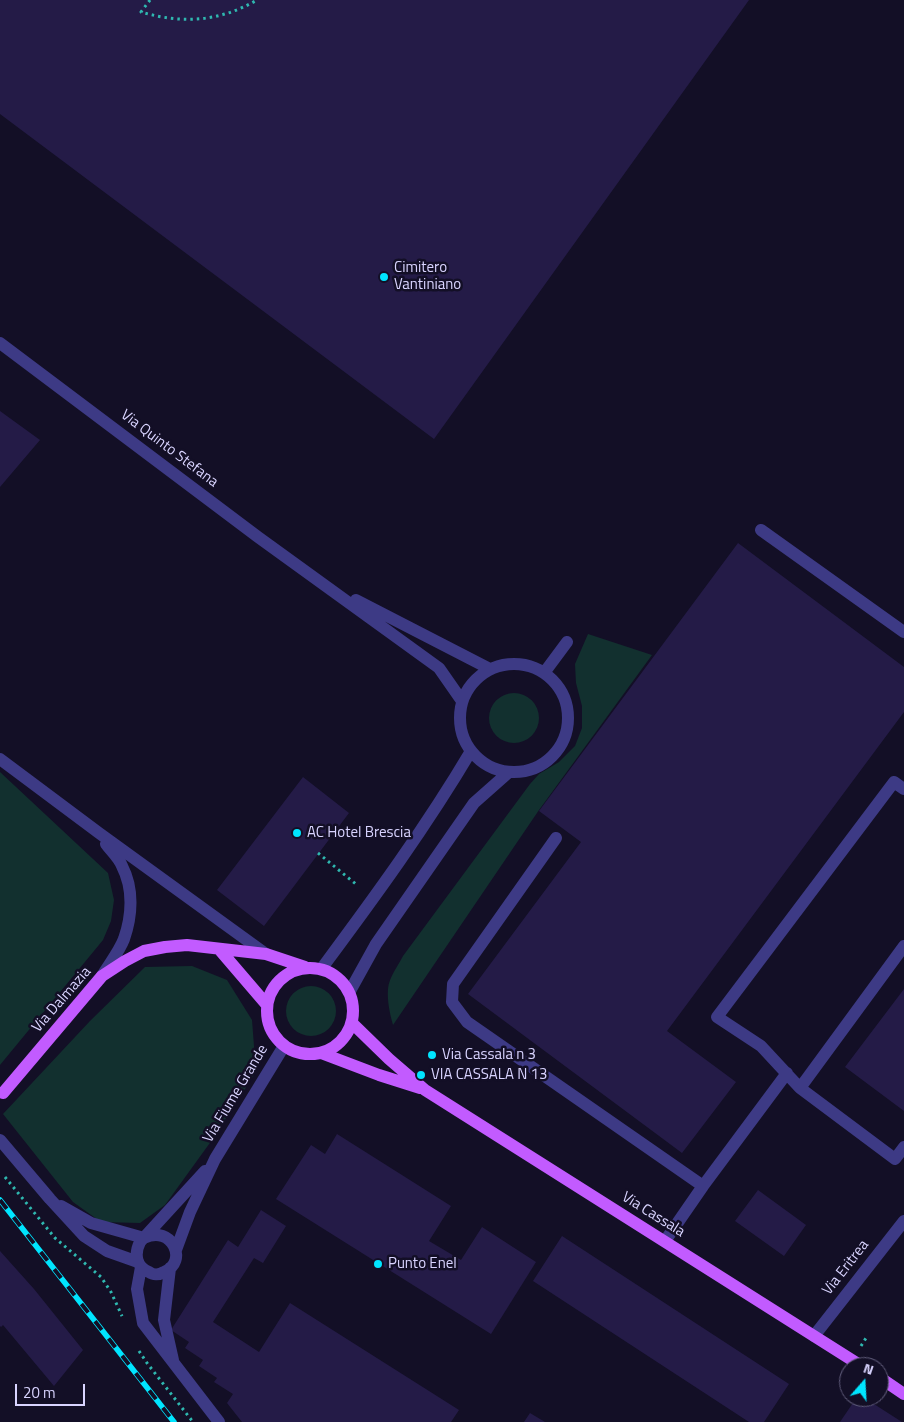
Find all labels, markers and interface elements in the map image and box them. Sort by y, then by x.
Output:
place label: Cimitero Vantiniano [394,259,461,294]
marker: Cimitero Vantiniano [378,271,390,283]
street label: Via Quinto Stefana [117,406,221,492]
place label: AC Hotel Brescia [307,824,411,842]
marker: AC Hotel Brescia [291,827,303,839]
street label: Via Dalmazia [29,963,95,1037]
street label: Via Fiume Grande [200,1042,272,1146]
place label: Via Cassala n 3 [442,1046,536,1064]
marker: Via Cassala n 3 [426,1049,438,1061]
place label: VIA CASSALA N 13 [431,1066,547,1084]
marker: VIA CASSALA N 13 [415,1069,427,1081]
street label: Via Cassala [618,1189,688,1241]
street label: Via Eritrea [819,1237,873,1299]
place label: Punto Enel [388,1255,457,1273]
marker: Punto Enel [372,1258,384,1270]
north arrow [839,1357,889,1407]
text: N [861,1357,877,1380]
scale bar [18,1374,88,1406]
text: 20 m [23,1381,56,1404]

